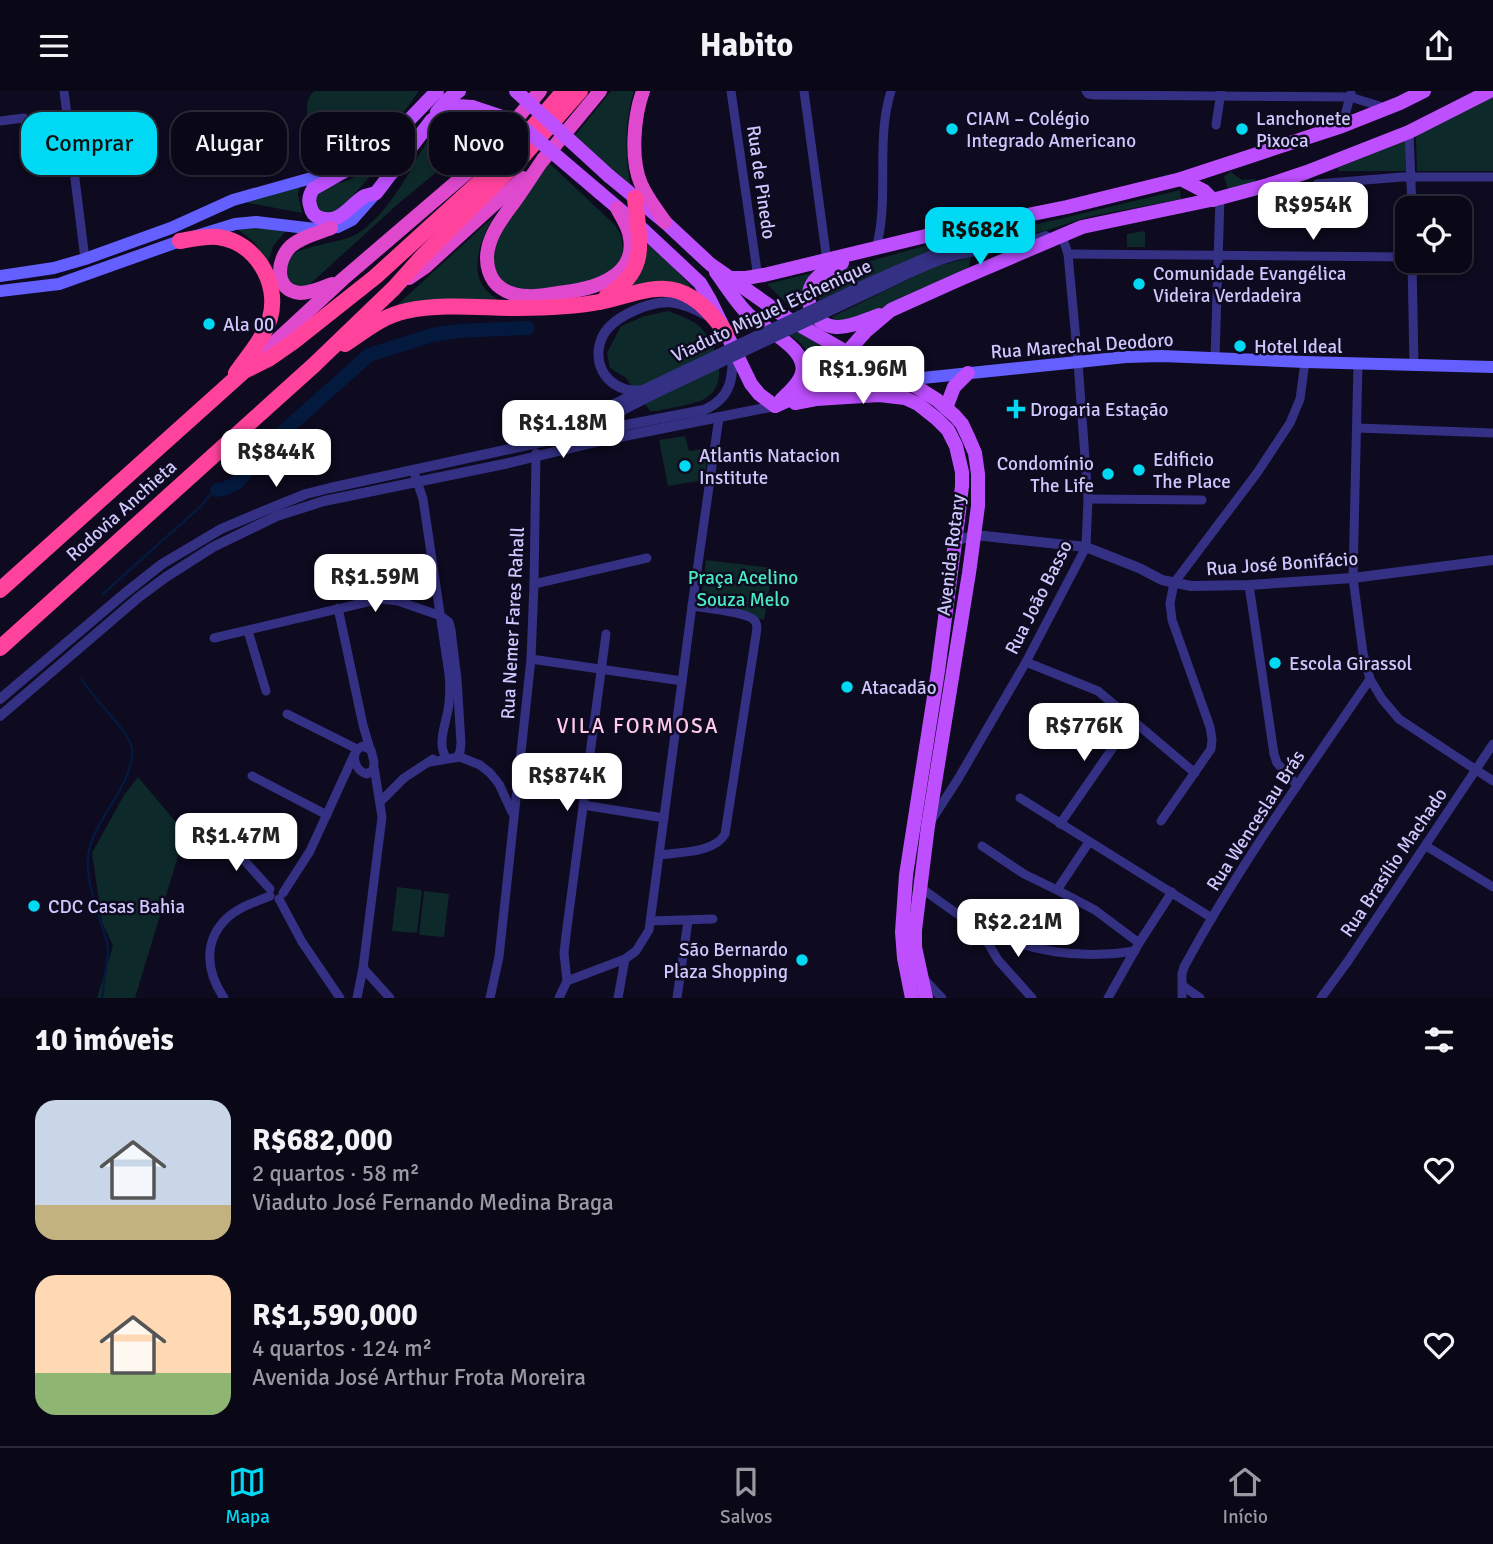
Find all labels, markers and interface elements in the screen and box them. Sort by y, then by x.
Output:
text: Habito [700,26,793,65]
icon: menu [35,27,73,65]
icon: share [1420,27,1458,65]
place label: CIAM – Colégio Integrado Americano [966,107,1136,153]
place label: Lanchonete Pixoca [1256,107,1351,153]
chip: Comprar [21,112,157,175]
chip: Alugar [171,112,287,175]
chip: Filtros [301,112,415,175]
chip: Novo [429,112,528,175]
marker: CIAM – Colégio Integrado Americano [944,121,960,137]
marker: Lanchonete Pixoca [1234,121,1250,137]
street label: Rua de Pinedo [741,124,781,241]
pin: R$954K [1256,183,1370,242]
text: R$954K [1274,190,1352,219]
map controls [1395,196,1472,273]
button: locate [1395,196,1472,273]
pin: R$682K [923,207,1037,267]
text: R$682K [941,215,1019,244]
street label: Viaduto Miguel Etchenique [668,254,875,368]
place label: Comunidade Evangélica Videira Verdadeira [1153,262,1347,308]
marker: Comunidade Evangélica Videira Verdadeira [1131,276,1147,292]
place label: Ala 00 [223,313,274,337]
marker: Ala 00 [201,316,217,332]
street label: Rua Marechal Deodoro [990,328,1174,364]
place label: Hotel Ideal [1254,335,1343,359]
marker: Hotel Ideal [1232,338,1248,354]
pin: R$1.96M [798,347,928,406]
text: R$1.96M [818,354,908,383]
place label: Drogaria Estação [1030,398,1169,422]
pin: R$1.18M [498,401,628,460]
marker: Drogaria Estação [1008,401,1024,417]
text: R$1.18M [518,408,608,437]
pin: R$844K [219,429,333,489]
text: R$844K [237,437,315,466]
place label: Atlantis Natacion Institute [699,444,840,490]
place label: Edificio The Place [1153,448,1231,494]
place label: Condomínio The Life [997,452,1094,498]
street label: Rodovia Anchieta [61,455,182,567]
marker: Atlantis Natacion Institute [677,458,693,474]
marker: Edificio The Place [1131,462,1147,478]
marker: Condomínio The Life [1100,466,1116,482]
street label: Avenida Rotary [932,493,970,617]
street label: Rua Nemer Fares Rahall [496,526,530,720]
street label: Rua João Basso [1000,536,1078,659]
street label: Rua José Bonifácio [1205,547,1359,581]
pin: R$1.59M [310,554,440,614]
text: R$1.59M [330,562,420,591]
park label: Praça Acelino Souza Melo [688,566,798,612]
place label: Escola Girassol [1289,652,1412,676]
marker: Escola Girassol [1267,655,1283,671]
place label: Atacadão [861,676,937,700]
marker: Atacadão [839,679,855,695]
pin: R$776K [1027,703,1141,763]
text: R$776K [1045,711,1123,740]
district label: VILA FORMOSA [556,713,720,739]
street label: Rua Wenceslau Brás [1201,746,1310,895]
pin: R$874K [510,753,624,813]
text: R$874K [528,761,606,790]
street label: Rua Brasílio Machado [1335,783,1453,942]
pin: R$1.47M [171,813,301,873]
text: R$1.47M [191,821,281,850]
place label: CDC Casas Bahia [48,895,185,919]
marker: CDC Casas Bahia [26,898,42,914]
pin: R$2.21M [953,899,1083,959]
text: R$2.21M [973,907,1063,936]
place label: São Bernardo Plaza Shopping [663,938,788,984]
marker: São Bernardo Plaza Shopping [794,952,810,968]
icon: filters [1420,1021,1458,1059]
text: 10 imóveis [35,1022,174,1059]
text: R$682,000 [252,1122,393,1159]
icon: home [91,1128,175,1212]
icon: heart [1420,1151,1458,1189]
text: 2 quartos · 58 m² [252,1159,420,1188]
text: Viaduto José Fernando Medina Braga [252,1188,614,1217]
text: R$1,590,000 [252,1297,418,1334]
icon: home [91,1303,175,1387]
icon: heart [1420,1326,1458,1364]
text: 4 quartos · 124 m² [252,1334,432,1363]
text: Avenida José Arthur Frota Moreira [252,1363,586,1392]
tab: Mapa [225,1463,270,1529]
tab: Salvos [720,1463,772,1529]
tab: Início [1223,1463,1268,1529]

